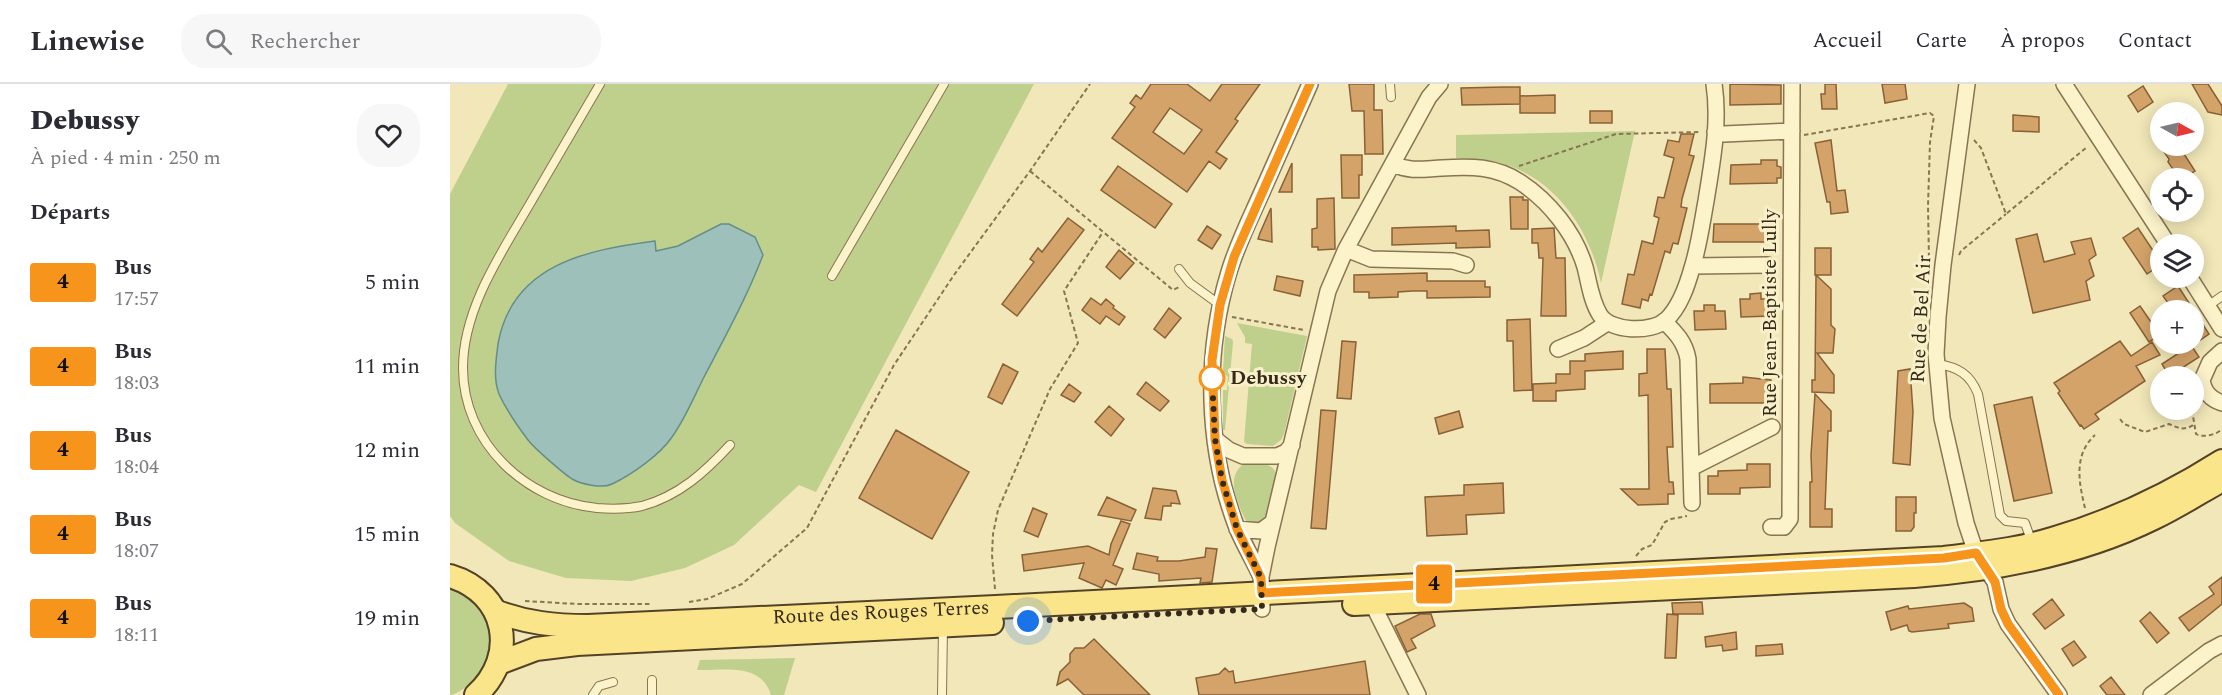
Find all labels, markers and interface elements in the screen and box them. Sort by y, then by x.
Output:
search box [181,14,601,68]
text: Linewise [30,20,145,63]
icon: search [202,25,235,58]
text: Rechercher [250,25,360,58]
text: Accueil [1812,25,1883,57]
text: Carte [1916,25,1967,57]
text: À propos [2000,25,2085,57]
text: Contact [2118,25,2192,57]
text: Debussy [30,99,139,142]
north arrow [2150,102,2204,156]
map controls [2150,102,2204,420]
button: heart [357,104,420,167]
text: À pied · 4 min · 250 m [30,143,221,173]
button: locate [2150,168,2204,222]
text: Départs [30,196,110,229]
street label: Rue Jean-Baptiste Lully [1755,207,1785,417]
button: layers [2150,234,2204,288]
text: Bus [114,251,152,284]
street label: Rue de Bel Air [1903,254,1939,384]
text: 4 [57,266,69,298]
text: 5 min [365,266,420,299]
text: 17:57 [114,284,159,314]
button: + [2150,300,2204,354]
text: Bus [114,335,152,368]
text: 4 [57,350,69,382]
text: 11 min [354,350,420,383]
place label: Debussy [1230,363,1308,393]
marker: Debussy [1199,365,1225,391]
button: − [2150,366,2204,420]
text: 18:03 [114,368,159,398]
text: Bus [114,419,152,452]
text: 4 [57,434,69,466]
text: 12 min [354,434,420,467]
text: 18:04 [114,452,159,482]
text: Bus [114,503,152,536]
text: 4 [57,518,69,550]
text: 15 min [354,518,420,551]
text: 18:07 [114,536,159,566]
line badge: 4 [1414,564,1454,604]
text: 4 [1428,568,1440,600]
text: Bus [114,587,152,620]
street label: Route des Rouges Terres [772,592,990,632]
text: 4 [57,602,69,634]
text: 19 min [354,602,420,635]
your location [1013,606,1043,636]
text: 18:11 [114,620,159,650]

